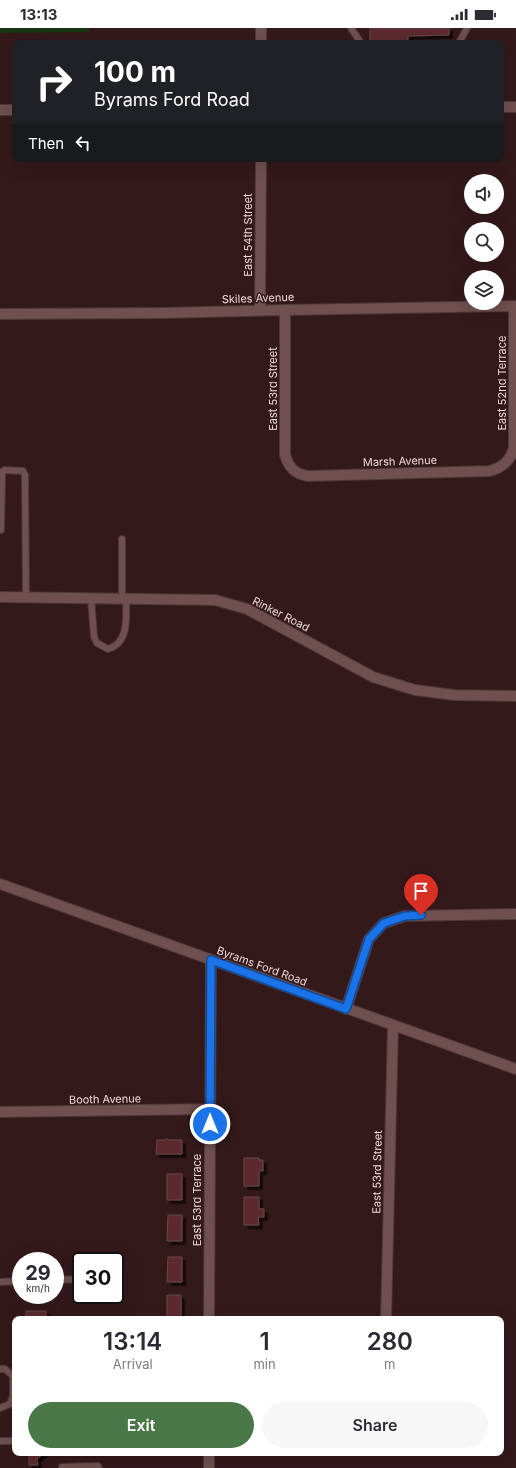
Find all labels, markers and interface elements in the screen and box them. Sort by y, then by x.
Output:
text: 13:13 [20,5,57,24]
text: 100 m [94,55,176,89]
icon: right [28,56,80,108]
text: Byrams Ford Road [94,89,250,110]
icon: left [72,132,94,154]
text: Then [28,134,64,153]
map controls [464,174,504,310]
button: sound [464,174,504,214]
street label: East 54th Street [241,193,255,277]
button: search [464,222,504,262]
button: layers [464,270,504,310]
street label: Skiles Avenue [222,290,294,306]
street label: East 52nd Terrace [495,336,509,431]
street label: East 53rd Street [266,347,280,431]
street label: Marsh Avenue [363,453,437,469]
street label: Rinker Road [250,594,312,634]
pin [404,874,438,915]
icon: arrive [410,880,432,902]
street label: Byrams Ford Road [215,943,309,989]
street label: Booth Avenue [69,1091,141,1107]
position arrow [189,1103,231,1145]
street label: East 53rd Street [369,1130,385,1214]
street label: East 53rd Terrace [190,1154,204,1246]
speed limit sign: 30 [72,1252,124,1304]
text: 29 [25,1261,51,1285]
text: km/h [26,1282,50,1294]
text: 13:14 [103,1327,162,1356]
text: 1 [259,1327,270,1356]
text: 280 [367,1327,413,1356]
text: Arrival [113,1356,153,1372]
text: min [253,1356,276,1372]
text: m [384,1356,395,1372]
button: Exit [28,1402,254,1448]
button: Share [262,1402,488,1448]

